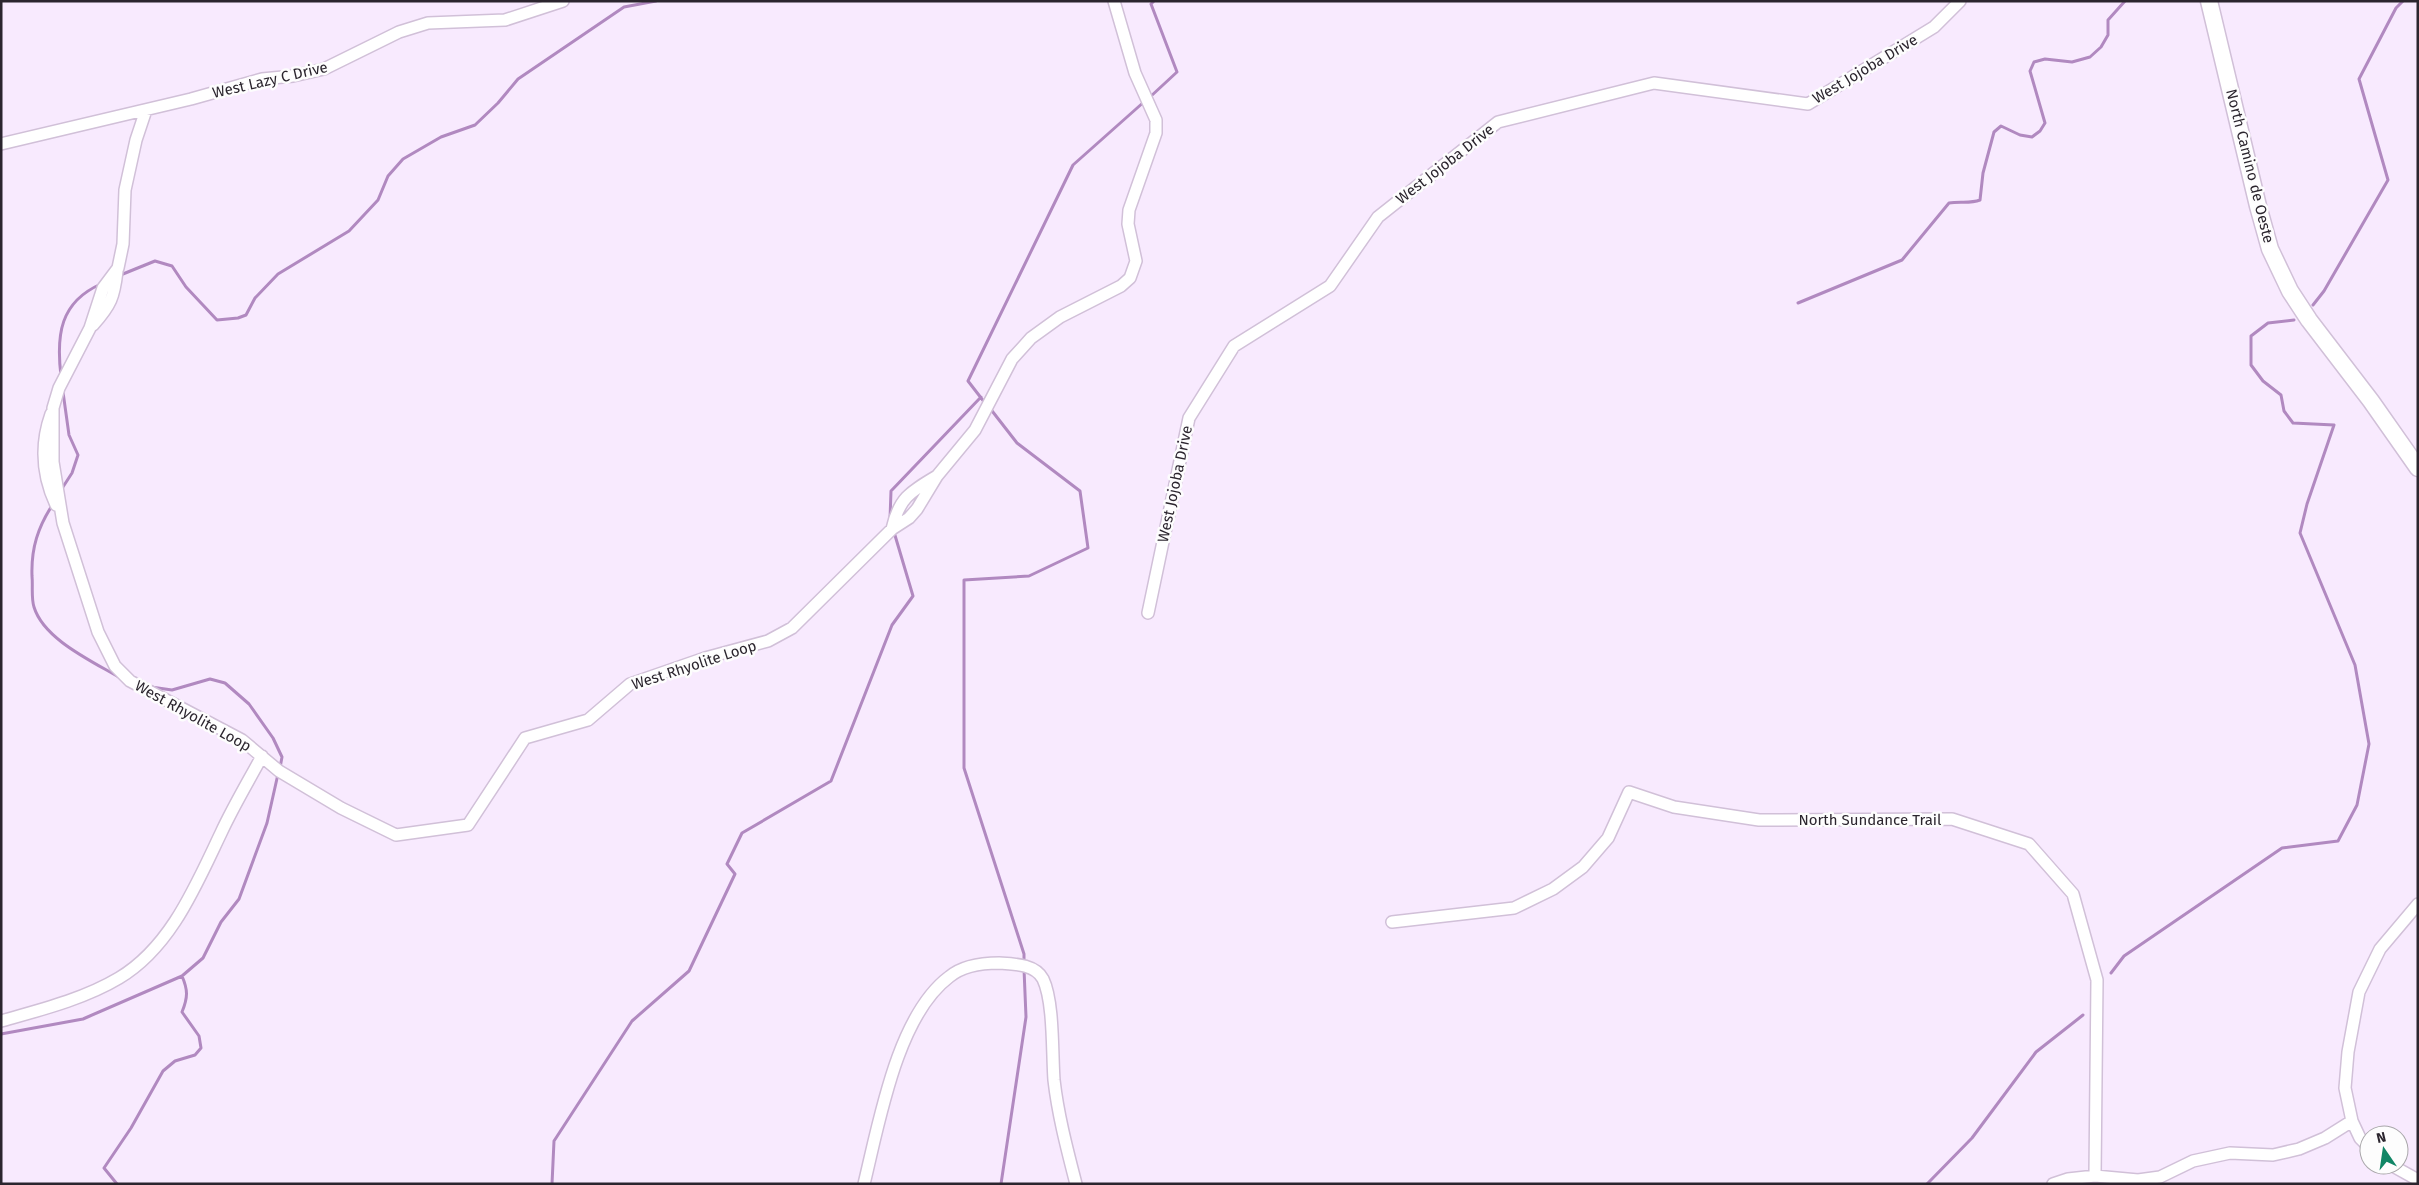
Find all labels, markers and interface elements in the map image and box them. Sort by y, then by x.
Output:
street label: West Jojoba Drive [1809,31,1921,107]
street label: West Lazy C Drive [211,58,329,102]
street label: North Camino de Oeste [2222,87,2278,245]
street label: West Jojoba Drive [1392,120,1498,208]
street label: West Jojoba Drive [1154,424,1196,544]
street label: West Rhyolite Loop [629,636,759,694]
street label: West Rhyolite Loop [132,677,254,755]
street label: North Sundance Trail [1799,811,1942,829]
north arrow [2359,1125,2409,1175]
text: N [2375,1128,2388,1147]

